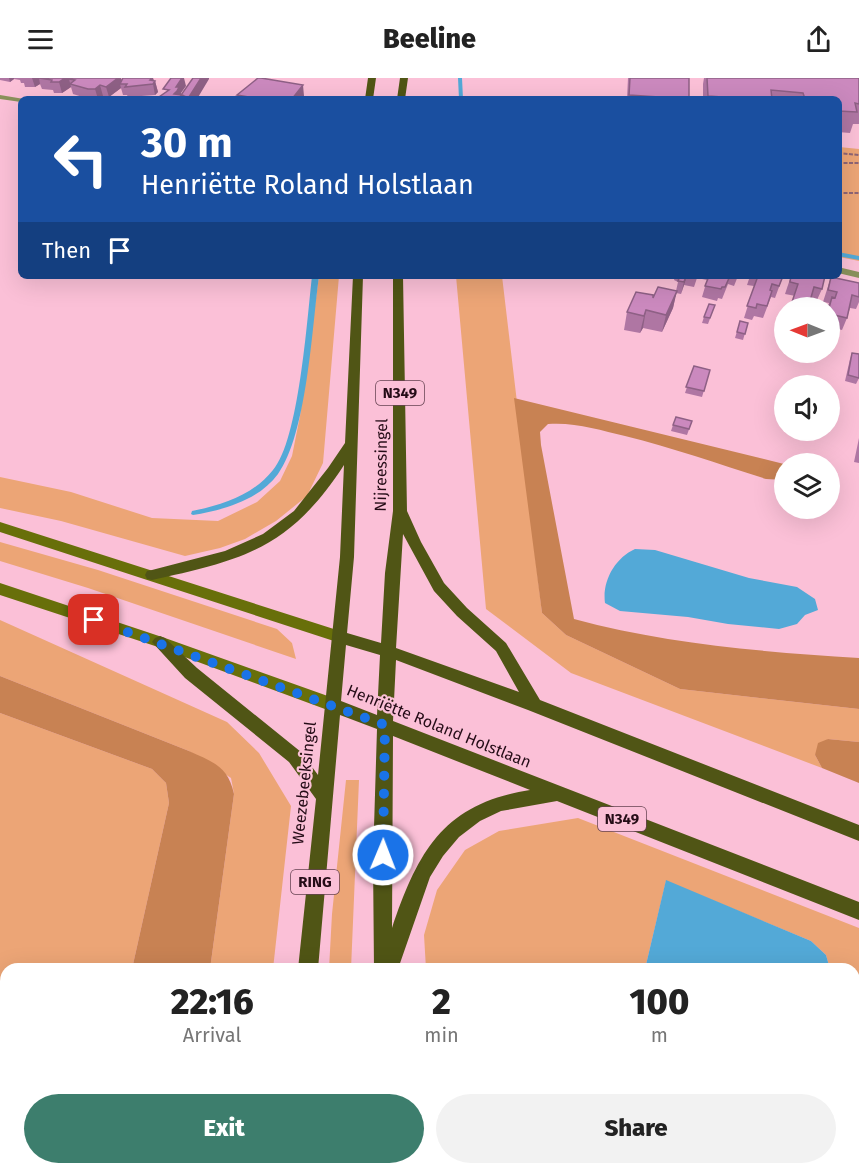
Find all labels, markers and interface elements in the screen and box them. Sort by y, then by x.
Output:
icon: menu [24,23,57,56]
text: Beeline [383,23,476,55]
icon: share [802,23,835,56]
text: 30 m [141,118,233,168]
icon: left [42,120,120,198]
text: Henriëtte Roland Holstlaan [141,169,474,201]
icon: arrive [103,234,136,267]
text: Then [42,237,91,264]
north arrow [774,297,840,363]
map controls [774,297,840,519]
button: sound [774,375,840,441]
road number: N349 [376,381,424,405]
street label: Nijreessingel [371,418,391,512]
button: layers [774,453,840,519]
pin [68,594,119,645]
icon: arrive [77,603,110,636]
street label: Henriëtte Roland Holstlaan [344,680,534,772]
street label: Weezebeeksingel [288,720,320,846]
road number: N349 [598,807,646,831]
position arrow [351,823,415,887]
road number: RING [291,870,339,894]
text: 22:16 [171,980,254,1024]
text: 2 [432,980,451,1024]
text: 100 [629,980,689,1024]
text: Arrival [183,1023,241,1047]
text: min [424,1023,459,1047]
text: m [651,1023,668,1047]
button: Exit [24,1094,424,1163]
button: Share [436,1094,836,1163]

